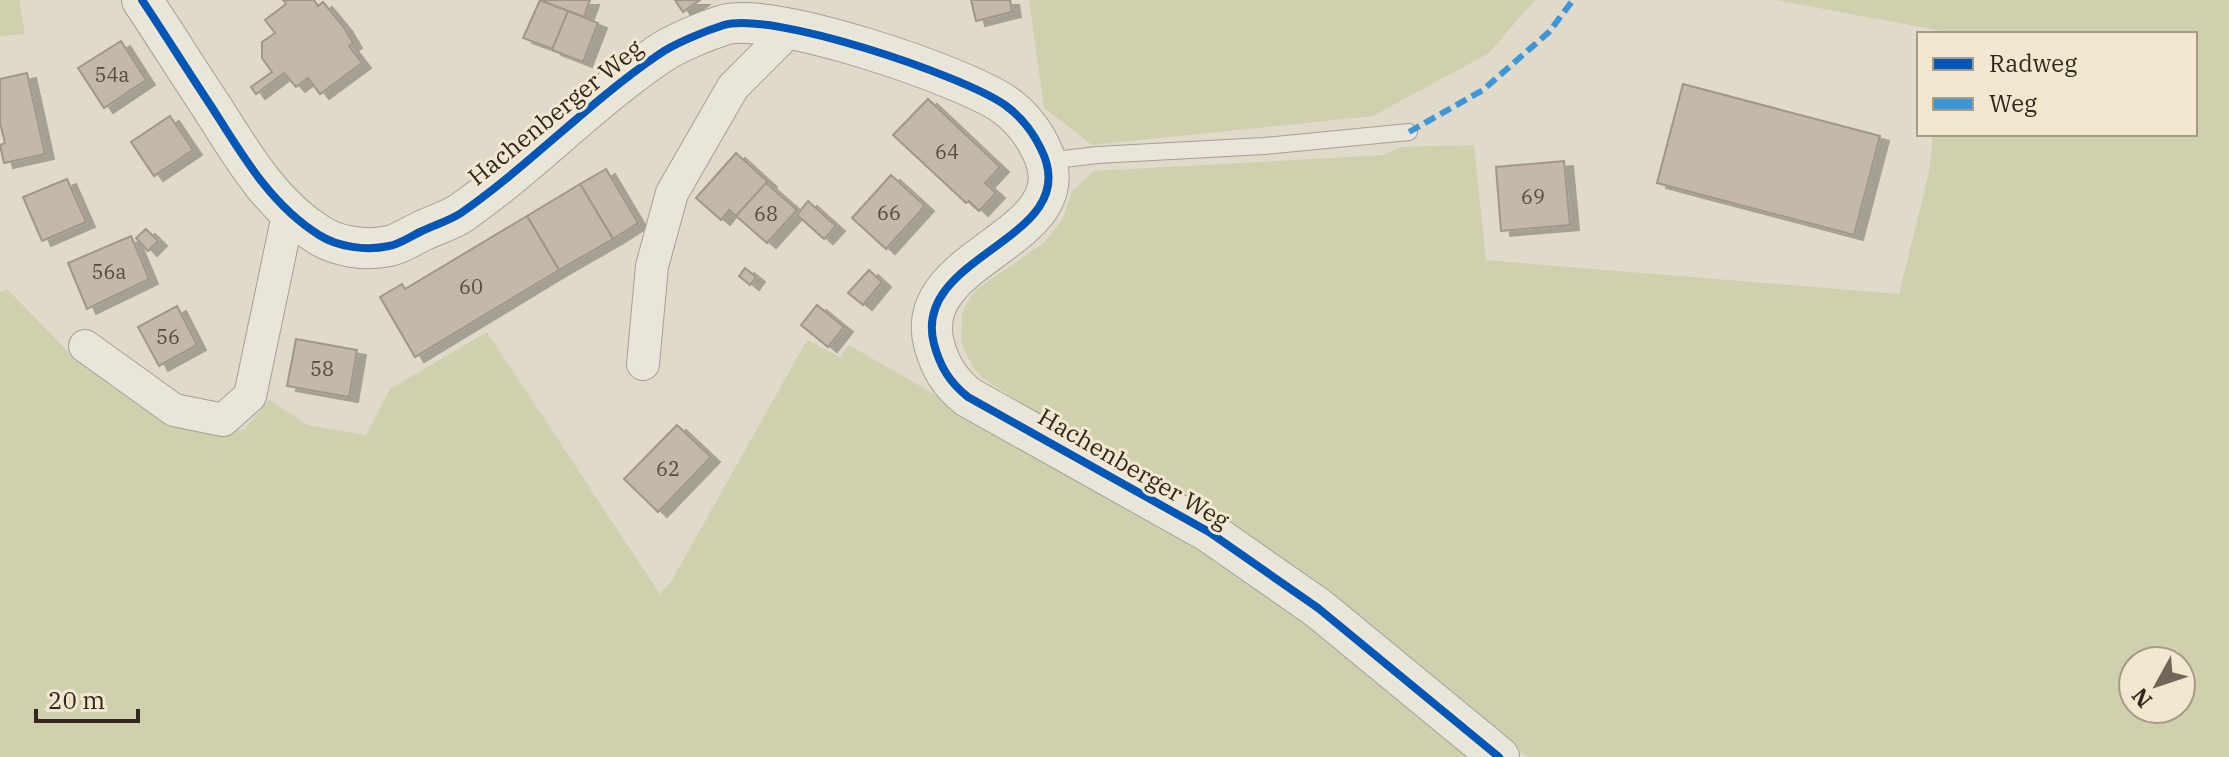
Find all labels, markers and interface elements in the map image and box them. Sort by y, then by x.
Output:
street label: Hachenberger Weg [461,32,649,192]
legend [1917,32,2197,136]
text: Radweg [1989,47,2077,79]
house number: 54a [95,61,130,88]
text: Weg [1989,87,2037,119]
house number: 64 [935,138,959,165]
house number: 69 [1521,183,1545,210]
house number: 66 [877,199,901,226]
house number: 68 [754,200,778,227]
house number: 56a [92,258,127,285]
house number: 60 [459,273,483,300]
house number: 56 [156,323,180,350]
house number: 58 [310,355,334,382]
street label: Hachenberger Weg [1033,400,1235,536]
house number: 62 [656,455,680,482]
north arrow [2117,645,2197,725]
scale bar [36,673,138,723]
text: N [2125,682,2158,714]
text: 20 m [48,684,105,716]

